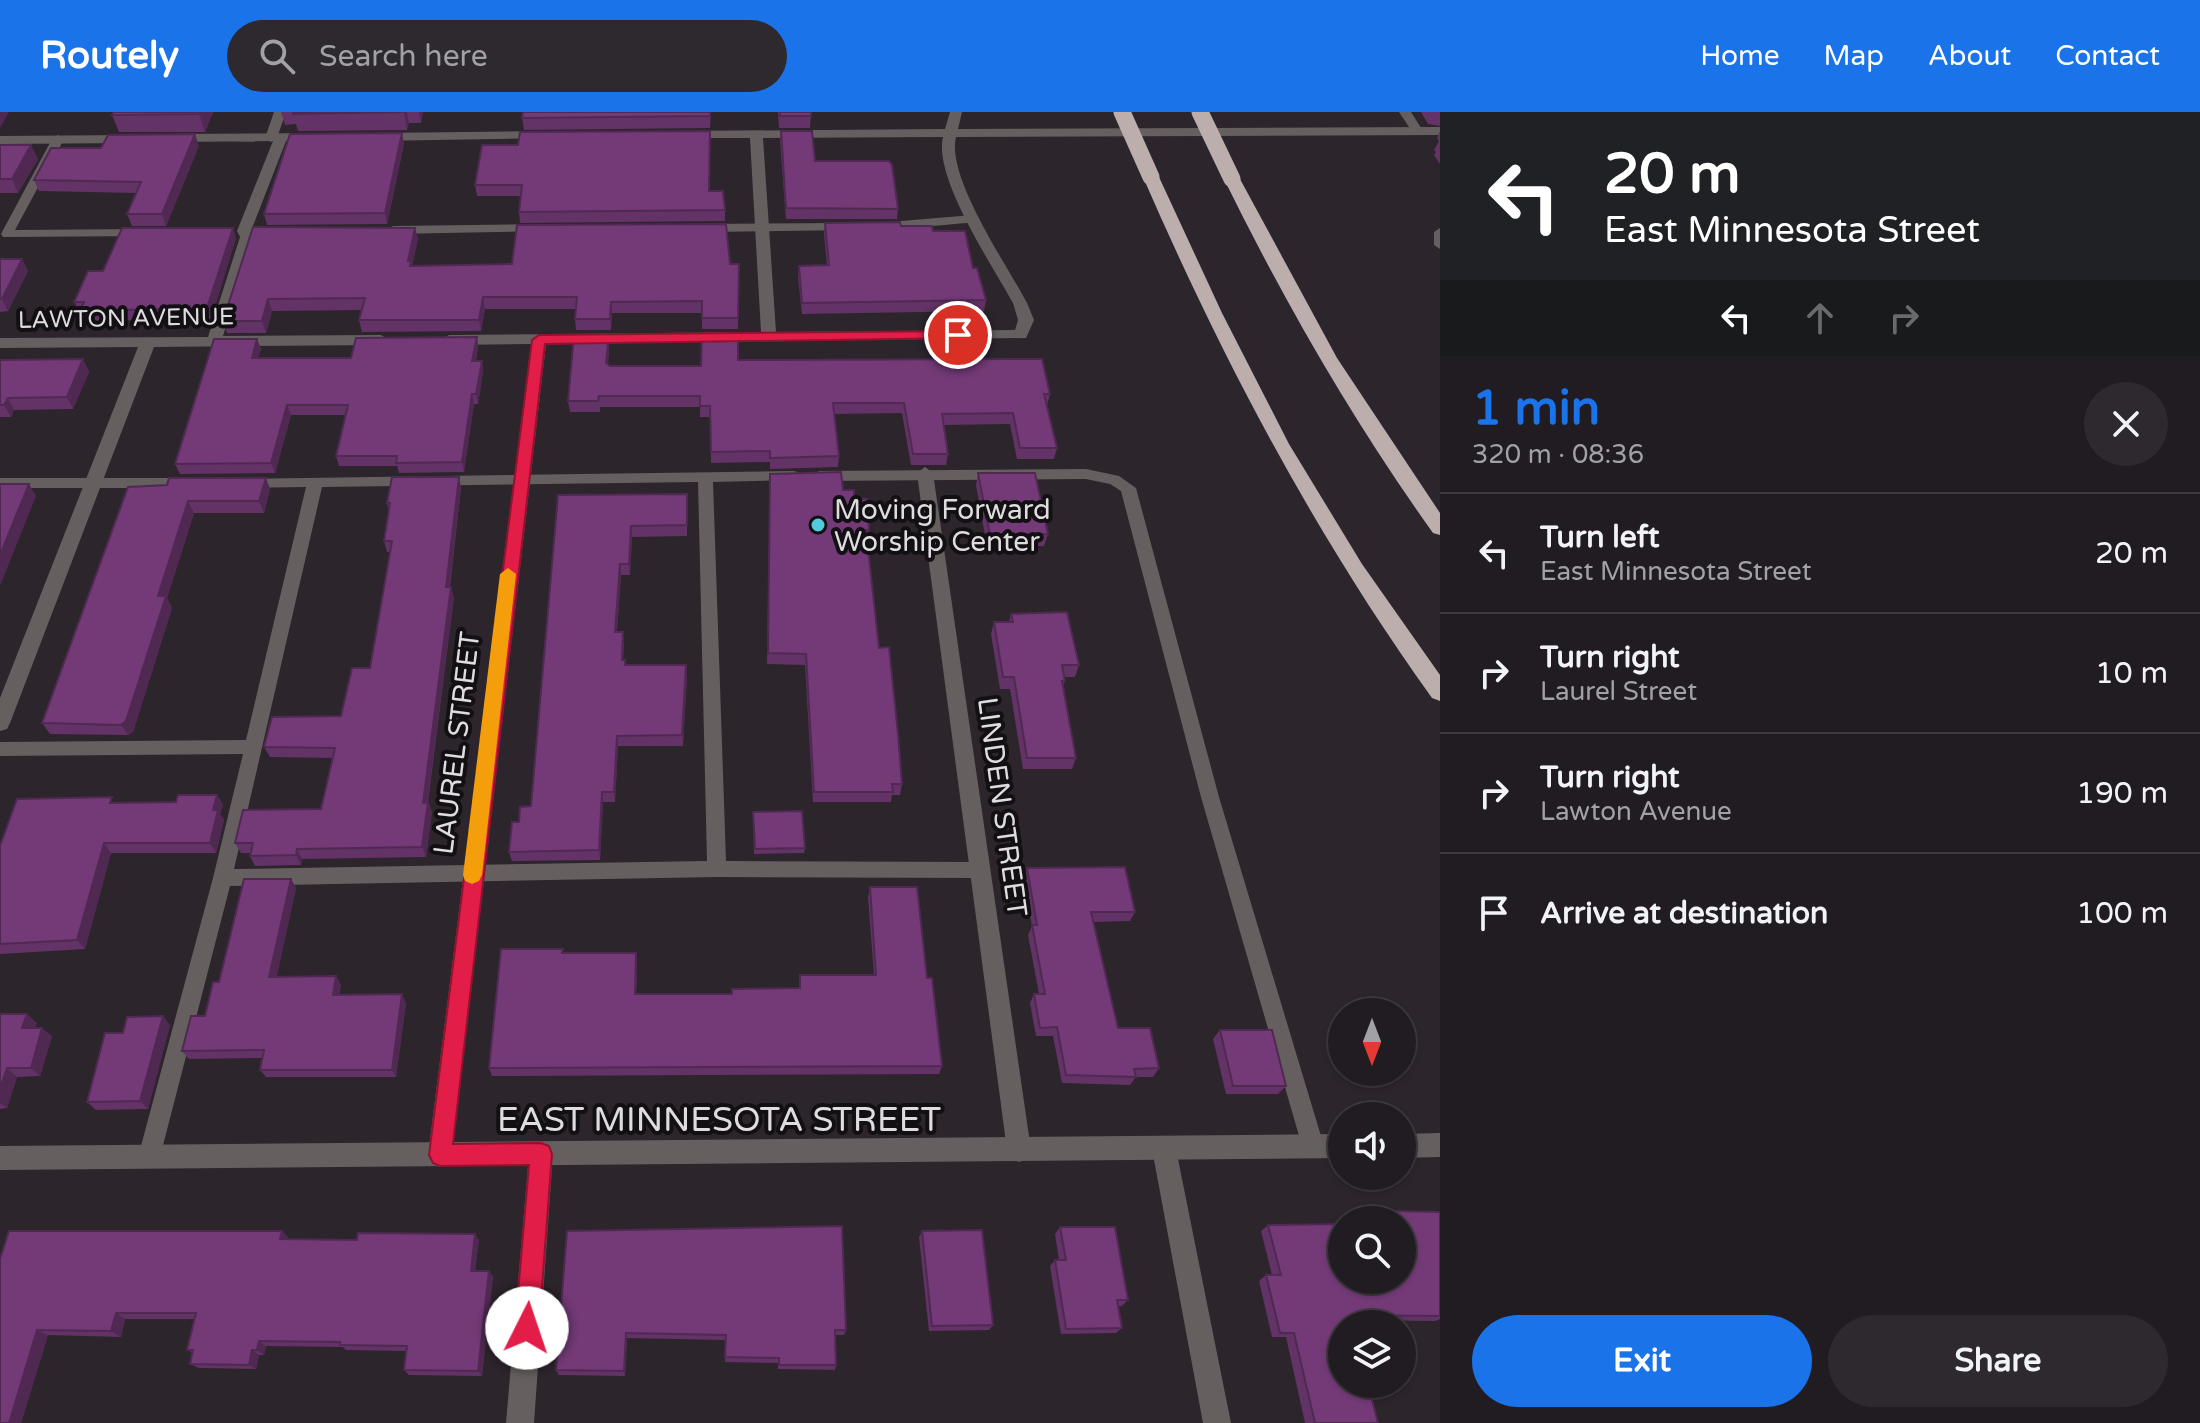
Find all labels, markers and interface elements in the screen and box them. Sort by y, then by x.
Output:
search box [227,20,787,92]
text: Routely [40,33,179,79]
icon: search [255,34,299,78]
text: Search here [319,38,488,75]
text: Home [1700,39,1780,73]
text: Map [1824,39,1884,73]
text: About [1928,39,2011,73]
text: Contact [2055,39,2160,73]
text: 20 m [1604,141,1740,208]
icon: left [1472,144,1576,248]
text: East Minnesota Street [1604,209,1980,252]
icon: left [1714,296,1758,340]
icon: ahead [1798,296,1842,340]
icon: right [1882,296,1926,340]
pin [924,301,992,369]
street label: LAWTON AVENUE [18,302,234,335]
icon: arrive [936,313,980,357]
text: 1 min [1472,380,1600,438]
button: close [2084,382,2168,466]
text: 320 m · 08:36 [1472,439,1644,470]
place label: Moving Forward Worship Center [834,493,1051,559]
marker: Moving Forward Worship Center [809,516,827,534]
text: Turn left [1540,519,1659,556]
icon: left [1472,531,1516,575]
text: 20 m [2095,535,2168,572]
text: East Minnesota Street [1540,556,1812,587]
street label: LAUREL STREET [426,630,488,857]
text: Turn right [1540,639,1680,676]
icon: right [1472,651,1516,695]
text: 10 m [2095,655,2168,692]
text: Laurel Street [1540,676,1697,707]
street label: LINDEN STREET [970,695,1034,919]
text: Turn right [1540,759,1680,796]
icon: right [1472,771,1516,815]
text: 190 m [2076,775,2168,812]
text: Lawton Avenue [1540,796,1732,827]
icon: arrive [1472,891,1516,935]
text: Arrive at destination [1540,895,1828,932]
text: 100 m [2076,895,2168,932]
north arrow [1328,998,1416,1086]
map controls [1328,998,1416,1398]
street label: EAST MINNESOTA STREET [497,1100,941,1141]
button: sound [1328,1102,1416,1190]
button: search [1328,1206,1416,1294]
position arrow [485,1286,569,1370]
button: layers [1328,1310,1416,1398]
button: Exit [1472,1315,1812,1407]
button: Share [1828,1315,2168,1407]

